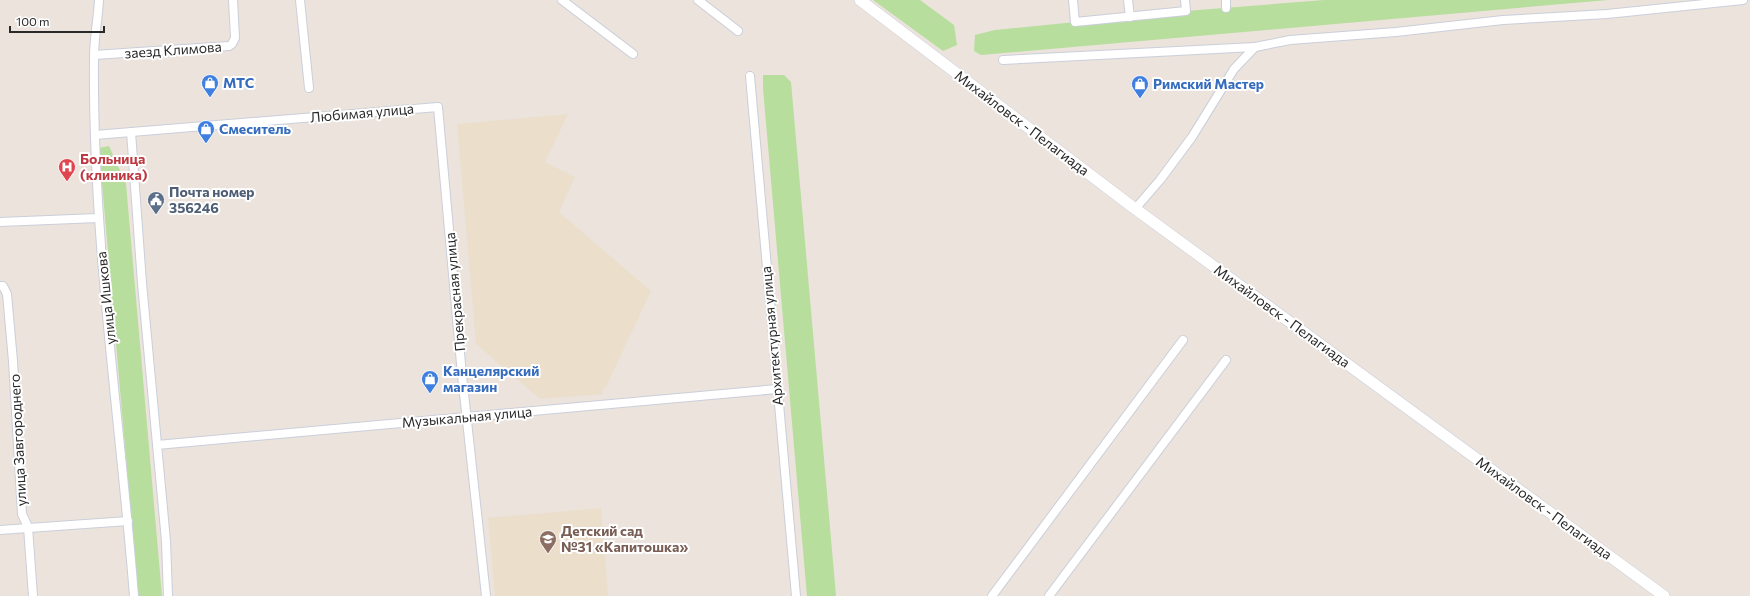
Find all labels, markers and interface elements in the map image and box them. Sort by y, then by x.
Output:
scale bar [10,8,104,34]
text: 100 m [16,14,50,28]
street label: заезд Климова [124,38,222,61]
street label: Михайловск - Пелагиада [952,67,1093,179]
shop icon: МТС [200,73,220,98]
place label: МТС [223,74,254,91]
shop icon: Римский Мастер [1130,74,1150,99]
place label: Римский Мастер [1153,75,1264,92]
street label: Любимая улица [309,99,415,126]
shop icon: Смеситель [196,119,216,144]
place label: Смеситель [219,120,292,137]
place label: Больница (клиника) [80,150,148,183]
hospital icon: Больница (клиника) [57,157,77,182]
place label: Почта номер 356246 [169,183,255,216]
public building icon: Почта номер 356246 [146,190,166,215]
street label: Прекрасная улица [441,232,468,352]
street label: улица Ишкова [92,251,119,345]
street label: Михайловск - Пелагиада [1211,261,1354,371]
street label: Архитектурная улица [757,266,786,407]
place label: Канцелярский магазин [443,362,539,395]
shop icon: Канцелярский магазин [420,369,440,394]
street label: улица Завгороднего [6,373,29,507]
street label: Музыкальная улица [401,402,533,431]
street label: Михайловск - Пелагиада [1473,453,1616,563]
place label: Детский сад №31 «Капитошка» [561,522,688,555]
school or university icon: Детский сад №31 «Капитошка» [538,529,558,554]

